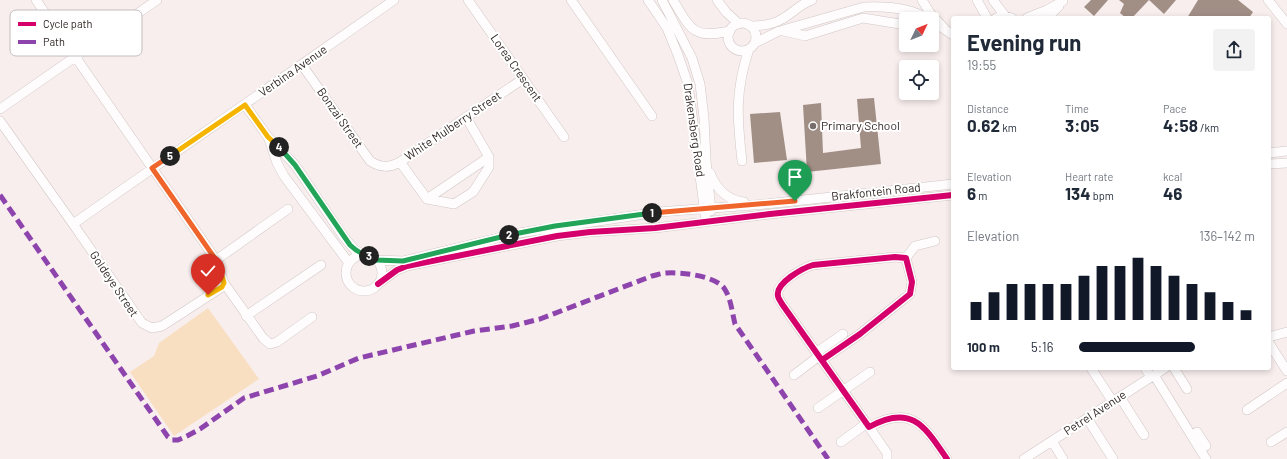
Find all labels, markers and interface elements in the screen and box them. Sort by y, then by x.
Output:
legend [10,10,142,56]
north arrow [899,12,939,52]
map controls [899,12,939,100]
text: Cycle path [43,17,93,30]
text: Evening run [967,29,1081,55]
button: share [1213,29,1255,71]
street label: Lorea Crescent [488,31,545,104]
text: Path [43,35,65,48]
street label: Verbina Avenue [256,42,329,99]
text: 19:55 [967,57,996,73]
button: locate [899,60,939,100]
street label: Drakensberg Road [681,82,709,178]
street label: Bonzai Street [315,85,367,150]
street label: White Mulberry Street [401,88,503,163]
text: Distance [967,102,1009,115]
text: Time [1065,102,1089,115]
text: Pace [1163,102,1187,115]
text: 0.62 [967,115,1000,135]
text: 3:05 [1065,115,1099,135]
text: 4:58 [1163,115,1198,135]
place label: Primary School [821,118,900,132]
marker: Primary School [808,121,818,131]
text: km [1000,121,1017,134]
text: /km [1198,121,1219,134]
pin: 4 [269,137,289,157]
text: 4 [276,140,282,153]
pin: 5 [160,146,180,166]
text: 5 [167,149,173,162]
pin [778,160,812,201]
icon: arrive [784,166,806,188]
text: Elevation [967,170,1011,183]
text: Heart rate [1065,170,1113,183]
text: kcal [1163,170,1182,183]
street label: Brakfontein Road [831,179,921,203]
text: 6 [967,183,976,203]
text: 134 [1065,183,1090,203]
text: 46 [1163,183,1182,203]
text: m [976,189,987,202]
text: bpm [1090,189,1114,202]
pin: 1 [642,203,662,223]
text: 1 [650,206,654,219]
pin: 2 [499,225,519,245]
text: 2 [506,228,512,241]
text: Elevation [967,228,1019,244]
text: 136–142 m [1199,228,1255,244]
pin: 3 [359,246,379,266]
street label: Goldeye Street [88,248,142,319]
text: 3 [366,249,372,262]
pin [191,254,225,295]
icon: check [197,260,219,282]
text: 100 m [967,339,1000,355]
text: 5:16 [1031,339,1053,355]
street label: Petrel Avenue [1061,387,1128,438]

